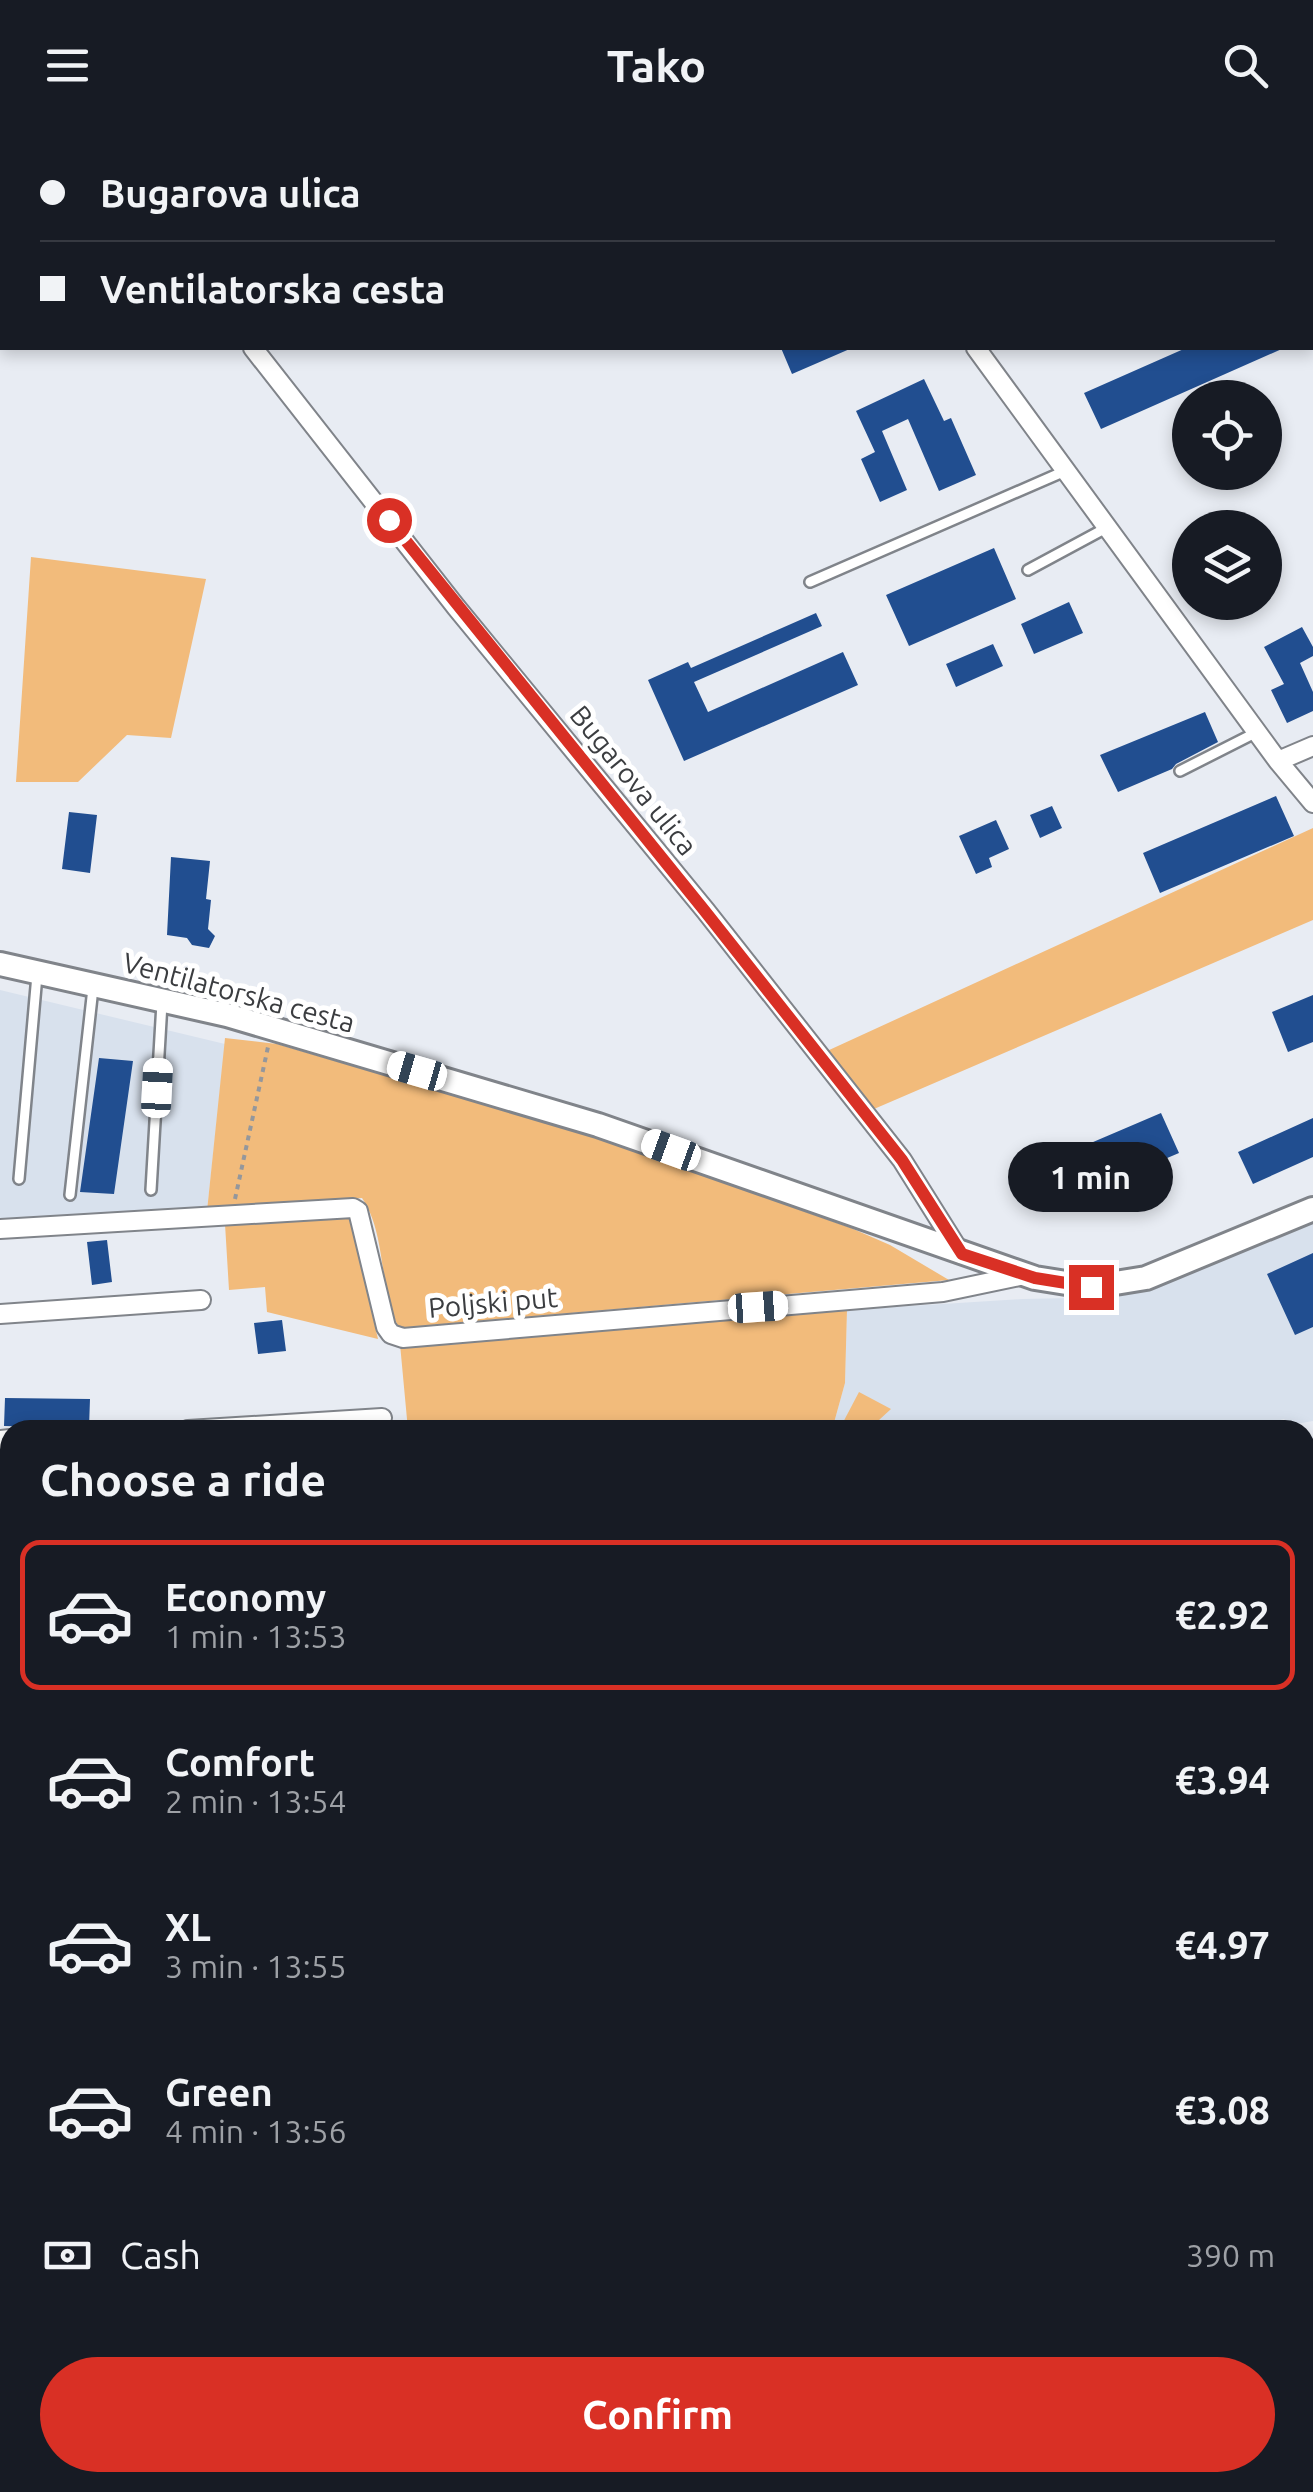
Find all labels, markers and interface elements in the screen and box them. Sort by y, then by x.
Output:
icon: menu [40,38,95,93]
icon: search [1218,38,1273,93]
text: Tako [607,40,706,91]
text: Bugarova ulica [100,172,361,214]
text: Ventilatorska cesta [100,268,445,310]
map controls [1172,380,1282,620]
button: locate [1172,380,1282,490]
route start [367,498,412,543]
button: layers [1172,510,1282,620]
street label: Bugarova ulica [564,699,704,861]
street label: Ventilatorska cesta [120,946,358,1038]
car [384,1048,450,1094]
car [140,1057,174,1119]
car [638,1126,704,1174]
callout: 1 min [1008,1142,1174,1212]
text: 1 min [1050,1159,1131,1195]
route end [1069,1265,1114,1310]
street label: Poljski put [427,1281,559,1323]
car [727,1290,789,1324]
text: Choose a ride [40,1454,326,1505]
icon: car [45,1570,135,1660]
text: Economy [165,1576,326,1618]
text: €2.92 [1175,1594,1270,1636]
text: 1 min · 13:53 [165,1618,347,1654]
icon: car [45,1735,135,1825]
text: Comfort [165,1741,315,1783]
text: €3.94 [1175,1759,1270,1801]
text: 2 min · 13:54 [165,1783,347,1819]
icon: car [45,1900,135,1990]
text: XL [165,1906,211,1948]
text: €4.97 [1175,1924,1270,1966]
text: 3 min · 13:55 [165,1948,347,1984]
icon: car [45,2065,135,2155]
text: Green [165,2071,273,2113]
text: €3.08 [1175,2089,1270,2131]
text: 4 min · 13:56 [165,2113,347,2149]
icon: cash [40,2228,95,2283]
text: Cash [120,2234,201,2276]
text: 390 m [1186,2237,1275,2273]
button: Confirm [40,2357,1275,2472]

